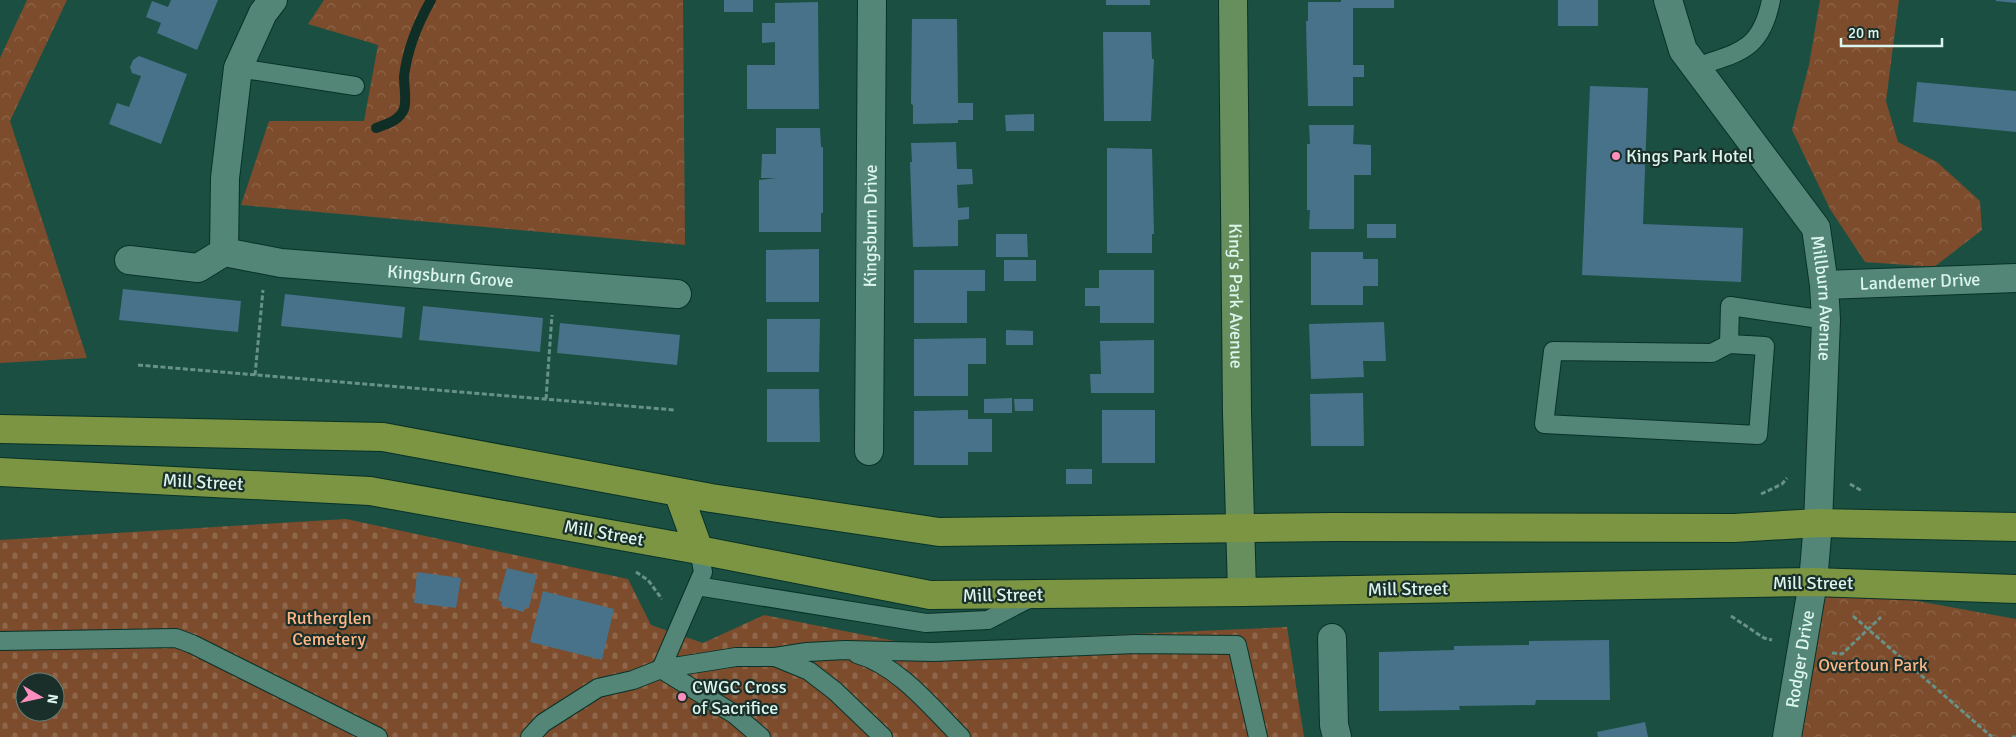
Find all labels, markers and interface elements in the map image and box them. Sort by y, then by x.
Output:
scale bar [1841,15,1942,47]
text: 20 m [1848,24,1879,42]
place label: Kings Park Hotel [1626,145,1753,167]
marker: Kings Park Hotel [1610,150,1622,162]
street label: Kingsburn Drive [859,164,882,288]
street label: King's Park Avenue [1224,223,1248,369]
street label: Millburn Avenue [1806,234,1837,361]
street label: Kingsburn Grove [386,260,514,292]
street label: Landemer Drive [1859,268,1981,295]
street label: Mill Street [162,469,244,495]
street label: Mill Street [562,515,646,551]
street label: Mill Street [1773,572,1853,594]
street label: Mill Street [1367,577,1449,601]
street label: Mill Street [962,583,1044,607]
park label: Rutherglen Cemetery [286,607,372,650]
street label: Rodger Drive [1781,608,1819,710]
park label: Overtoun Park [1818,654,1928,676]
north arrow [15,672,65,722]
place label: CWGC Cross of Sacrifice [692,676,787,719]
marker: CWGC Cross of Sacrifice [676,691,688,703]
text: N [43,693,62,705]

